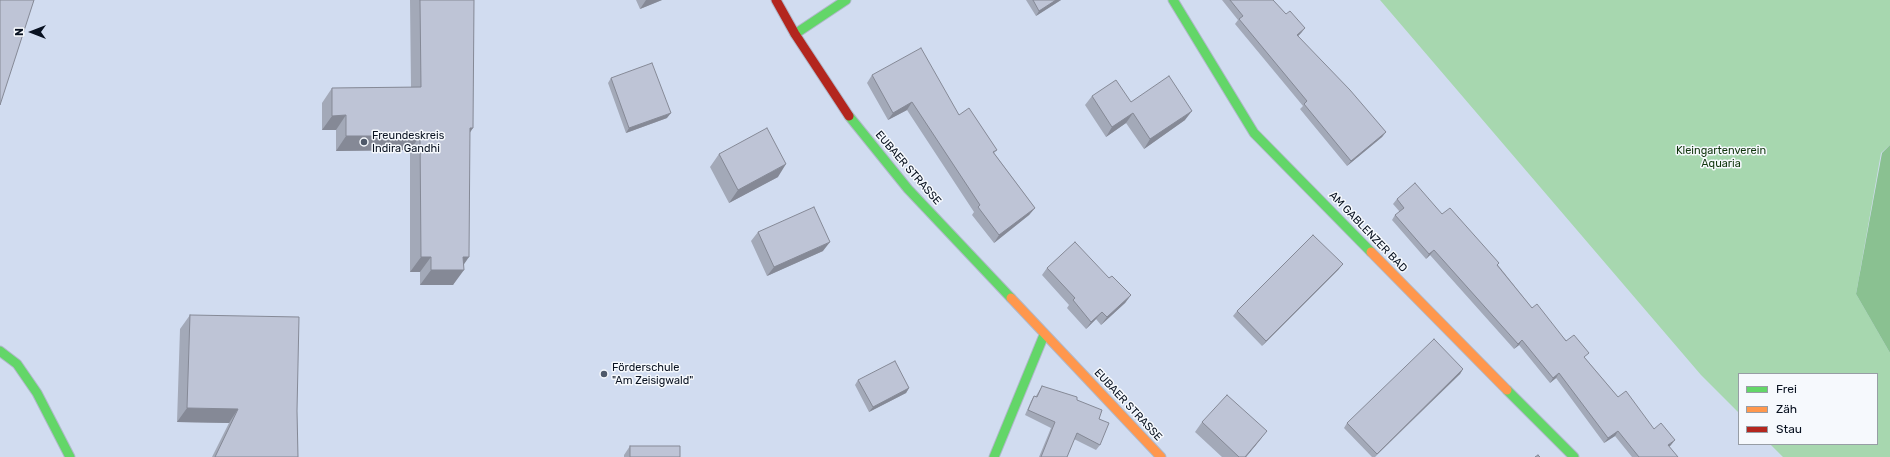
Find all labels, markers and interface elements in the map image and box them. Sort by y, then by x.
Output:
north arrow [12,12,52,52]
text: N [13,28,26,36]
street label: EUBAER STRASSE [872,128,944,208]
place label: Freundeskreis Indira Gandhi [372,129,444,155]
marker: Freundeskreis Indira Gandhi [359,137,369,147]
park label: Kleingartenverein Aquaria [1676,144,1766,170]
street label: AM GABLENZER BAD [1326,189,1410,275]
place label: Förderschule "Am Zeisigwald" [612,361,693,387]
street label: EUBAER STRASSE [1091,366,1165,444]
marker: Förderschule "Am Zeisigwald" [599,369,609,379]
legend [1738,373,1878,445]
text: Frei [1776,382,1797,396]
text: Zäh [1776,402,1797,416]
text: Stau [1776,422,1802,436]

